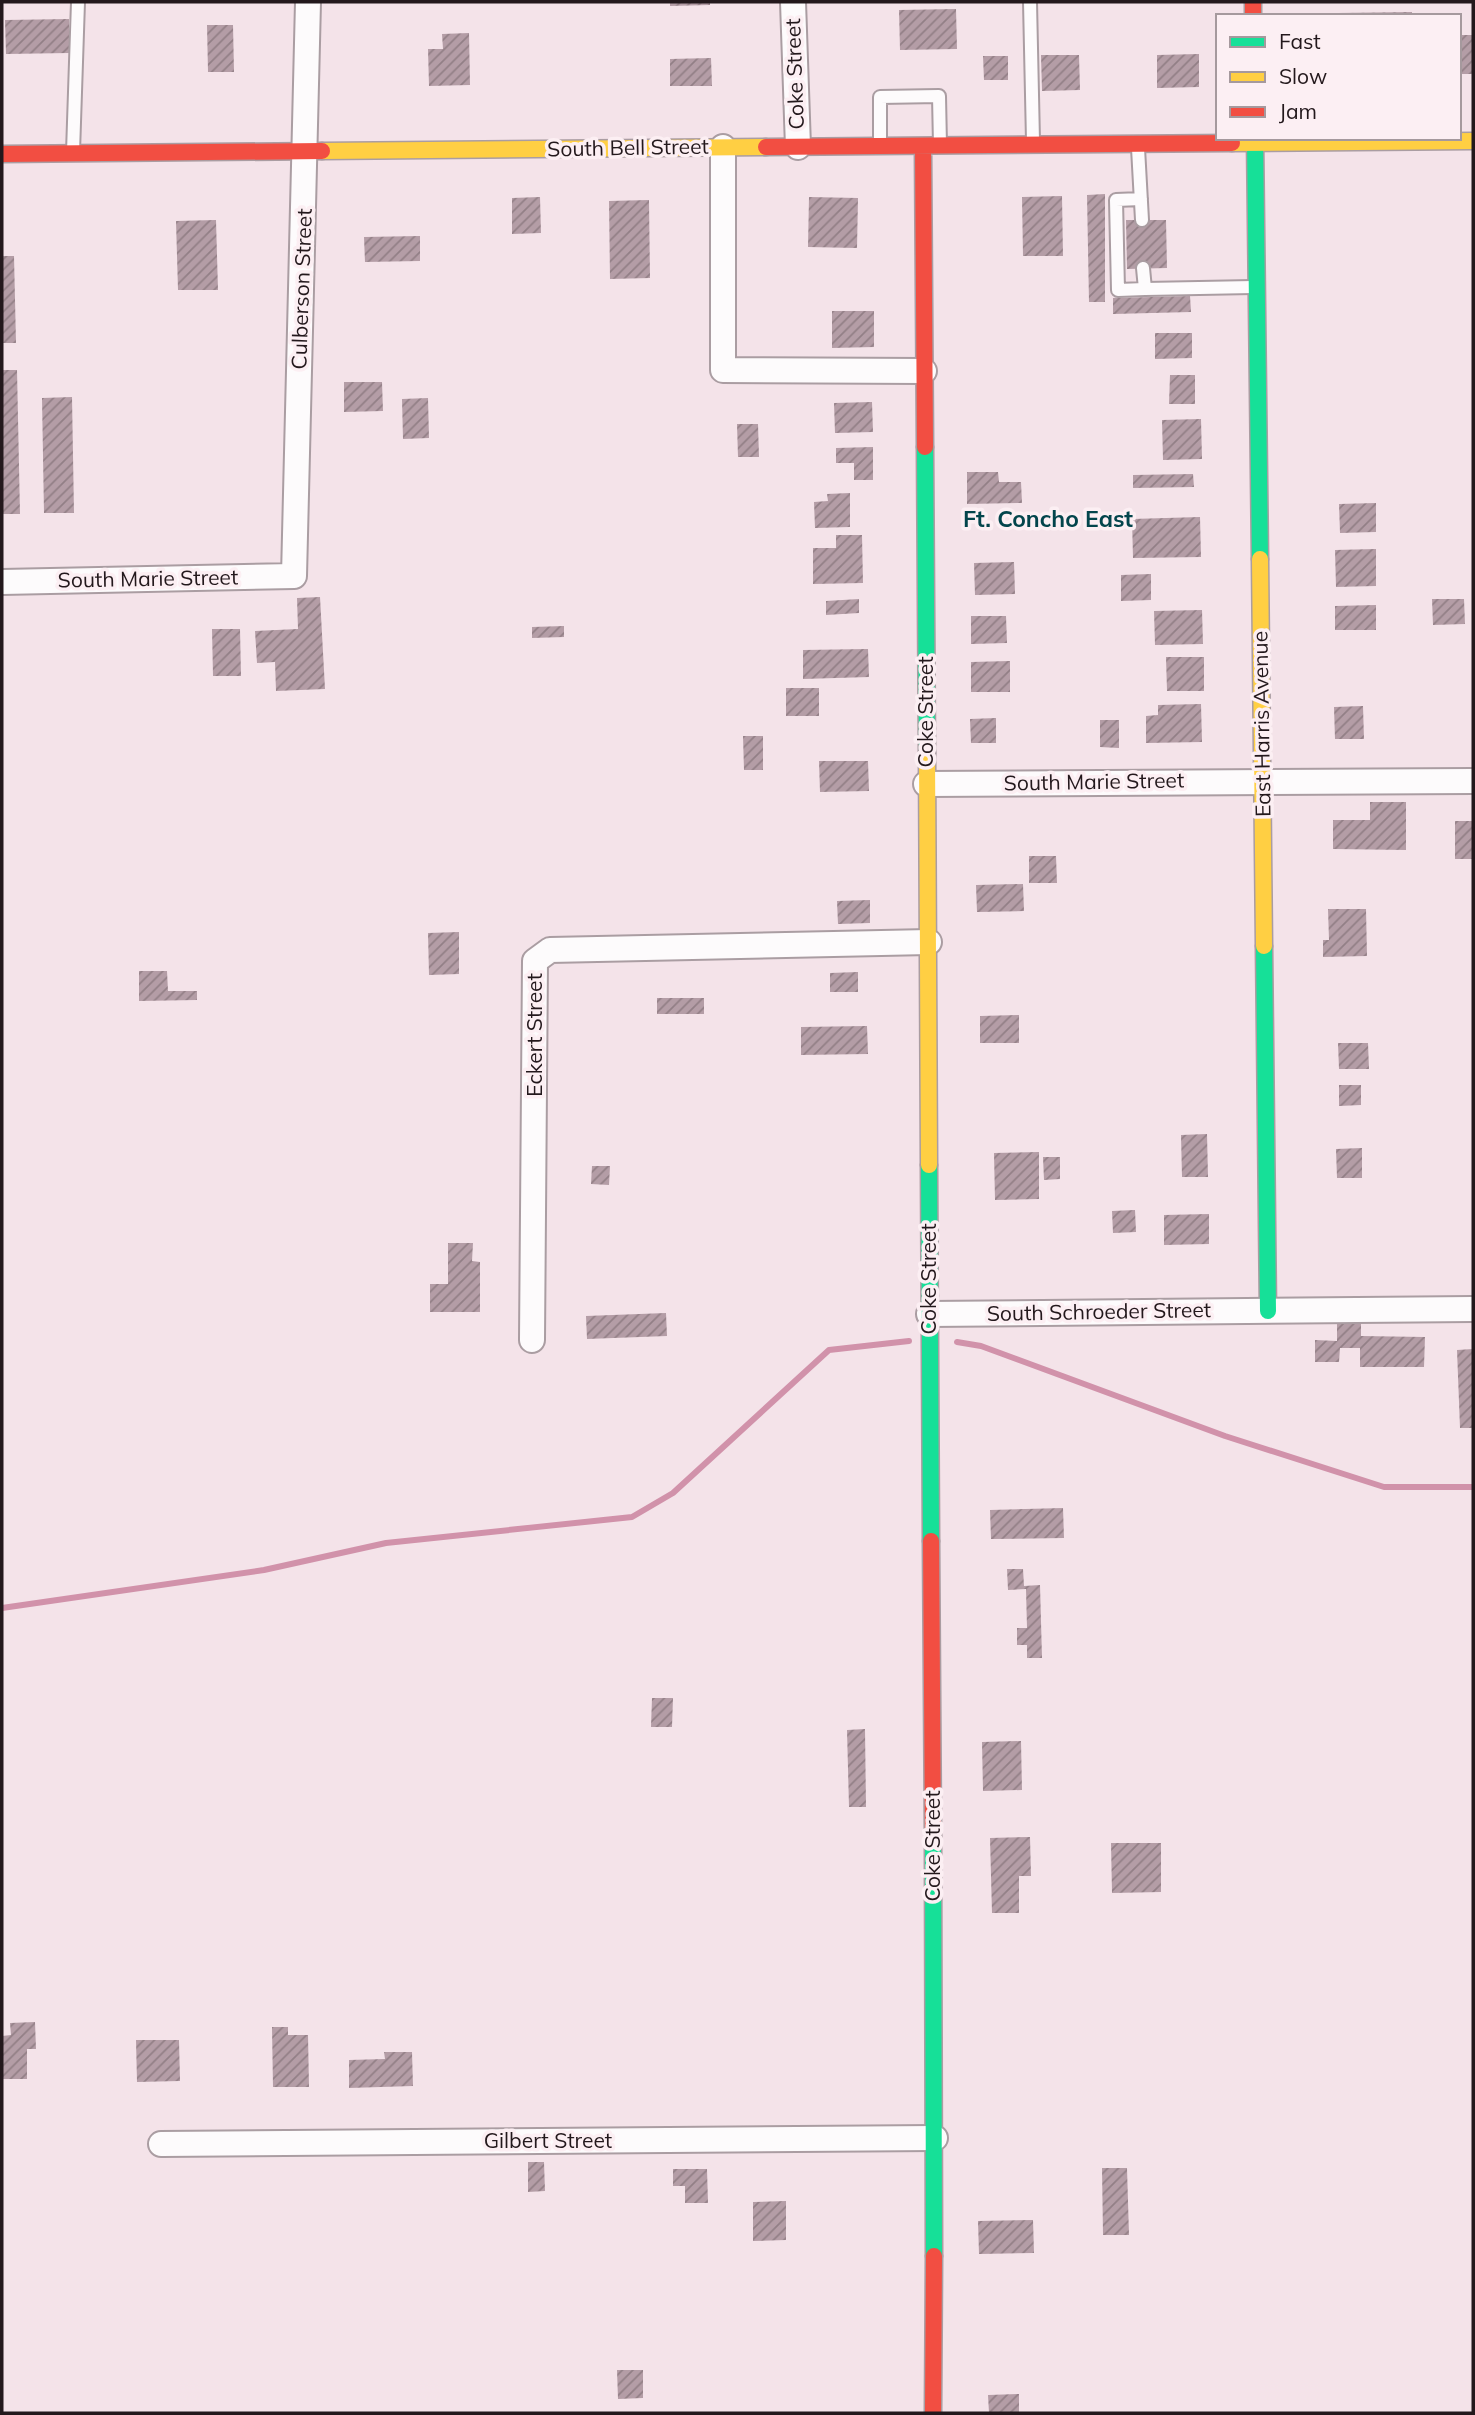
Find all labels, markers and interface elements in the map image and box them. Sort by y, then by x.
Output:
legend [1216,14,1461,140]
street label: Coke Street [779,18,809,130]
text: Fast [1279,28,1321,54]
text: Slow [1279,63,1327,89]
text: Jam [1279,98,1317,124]
street label: South Bell Street [547,133,709,161]
street label: Culberson Street [285,208,317,370]
district label: Ft. Concho East [963,504,1133,533]
street label: South Marie Street [57,563,238,593]
street label: East Harris Avenue [1246,631,1276,817]
street label: Coke Street [912,656,938,768]
street label: South Marie Street [1003,766,1184,796]
street label: Eckert Street [521,973,547,1097]
street label: Coke Street [915,1223,941,1335]
street label: South Schroeder Street [987,1296,1211,1326]
street label: Coke Street [919,1790,945,1902]
street label: Gilbert Street [484,2127,612,2153]

